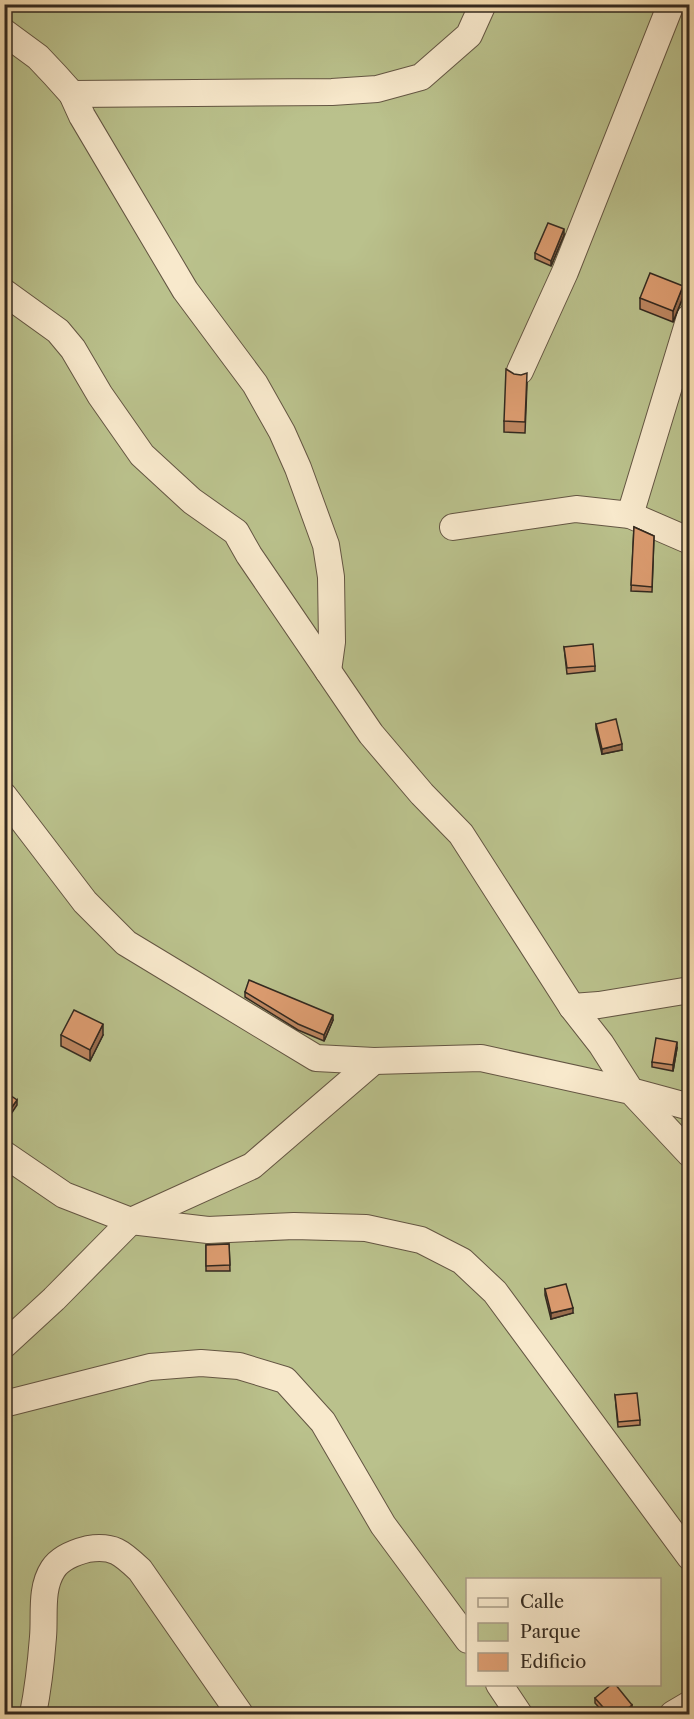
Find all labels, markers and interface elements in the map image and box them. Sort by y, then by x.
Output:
legend [466,1578,661,1686]
text: Calle [520,1591,564,1613]
text: Parque [520,1621,581,1643]
text: Edificio [520,1651,586,1673]

